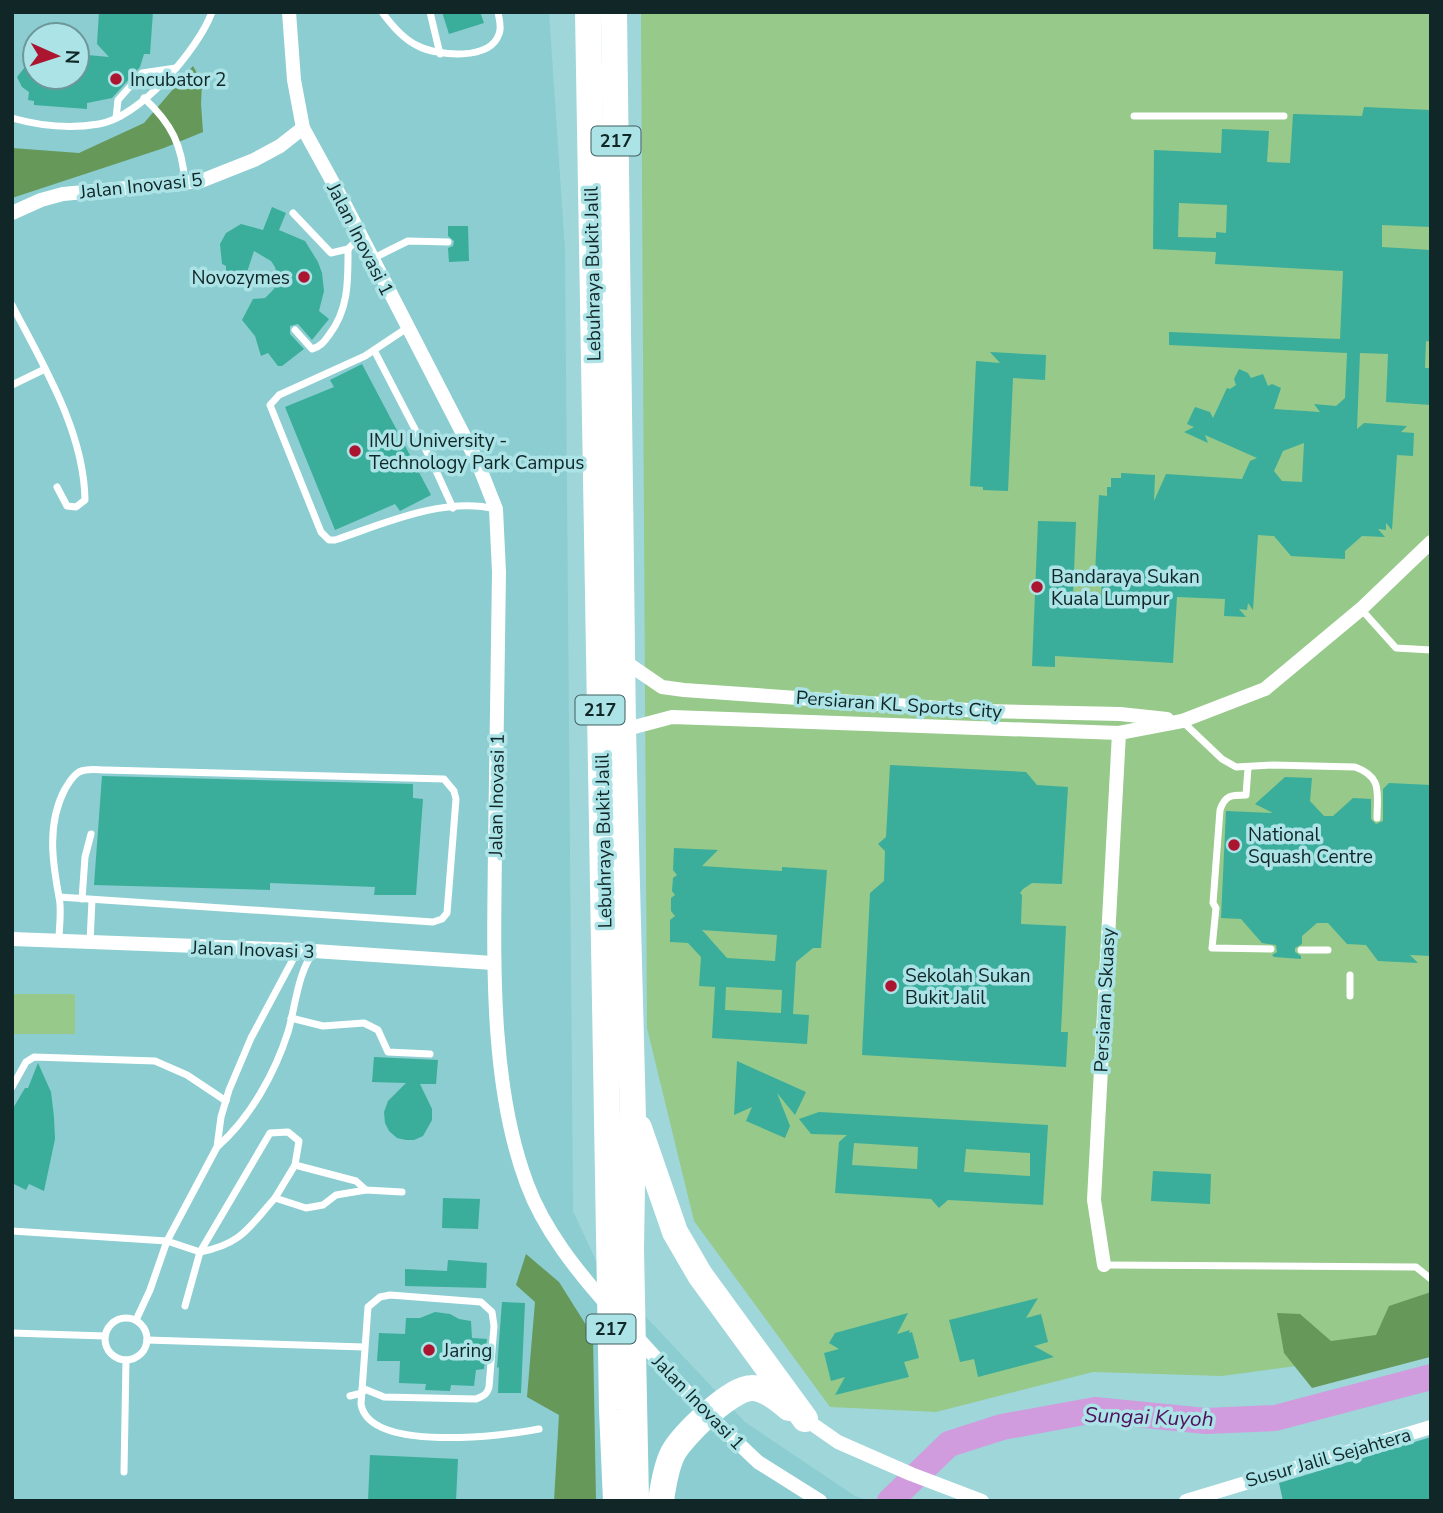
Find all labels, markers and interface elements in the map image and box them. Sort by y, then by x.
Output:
north arrow [21,21,91,91]
text: N [59,49,85,65]
place label: Incubator 2 [130,67,226,93]
marker: Incubator 2 [108,71,124,87]
road number: 217 [592,126,640,156]
street label: Jalan Inovasi 5 [78,167,204,205]
street label: Jalan Inovasi 1 [320,178,400,300]
street label: Lebuhraya Bukit Jalil [578,186,608,362]
place label: Novozymes [191,265,290,291]
marker: Novozymes [296,269,312,285]
place label: IMU University - Technology Park Campus [369,428,584,476]
marker: IMU University - Technology Park Campus [347,443,363,459]
place label: Bandaraya Sukan Kuala Lumpur [1051,564,1200,612]
marker: Bandaraya Sukan Kuala Lumpur [1029,579,1045,595]
street label: Persiaran KL Sports City [795,685,1003,725]
road number: 217 [576,696,624,724]
street label: Jalan Inovasi 1 [483,733,511,858]
street label: Lebuhraya Bukit Jalil [589,753,619,929]
place label: National Squash Centre [1248,822,1373,870]
marker: National Squash Centre [1226,837,1242,853]
street label: Persiaran Skuasy [1088,927,1122,1073]
street label: Jalan Inovasi 3 [190,935,315,965]
place label: Sekolah Sukan Bukit Jalil [905,963,1031,1011]
marker: Sekolah Sukan Bukit Jalil [883,978,899,994]
road number: 217 [586,1314,636,1344]
place label: Jaring [442,1338,492,1364]
marker: Jaring [421,1342,437,1358]
street label: Jalan Inovasi 1 [645,1349,750,1456]
water label: Sungai Kuyoh [1084,1401,1214,1433]
street label: Susur Jalil Sejahtera [1242,1422,1414,1494]

